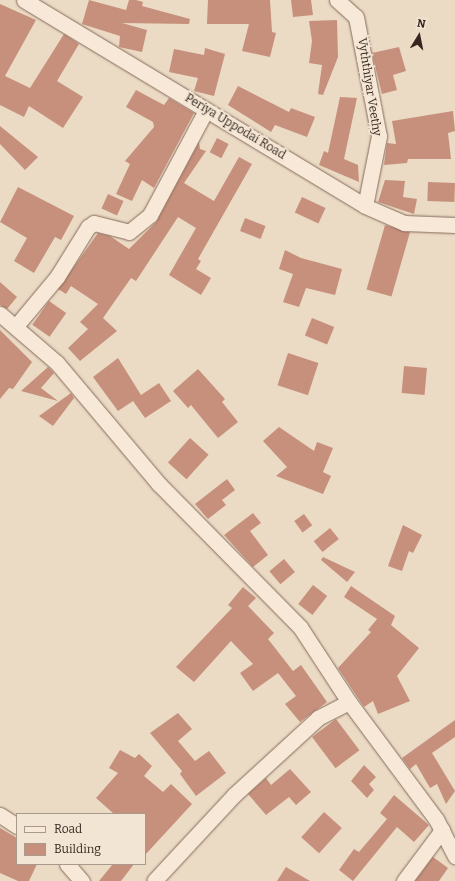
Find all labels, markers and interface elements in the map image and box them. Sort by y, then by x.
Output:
north arrow [399,16,439,56]
text: N [416,17,426,31]
street label: Vyththiyar Veethy [354,37,384,137]
street label: Periya Uppodai Road [182,91,288,163]
legend [16,813,146,865]
text: Road [54,822,82,836]
text: Building [54,842,101,856]

